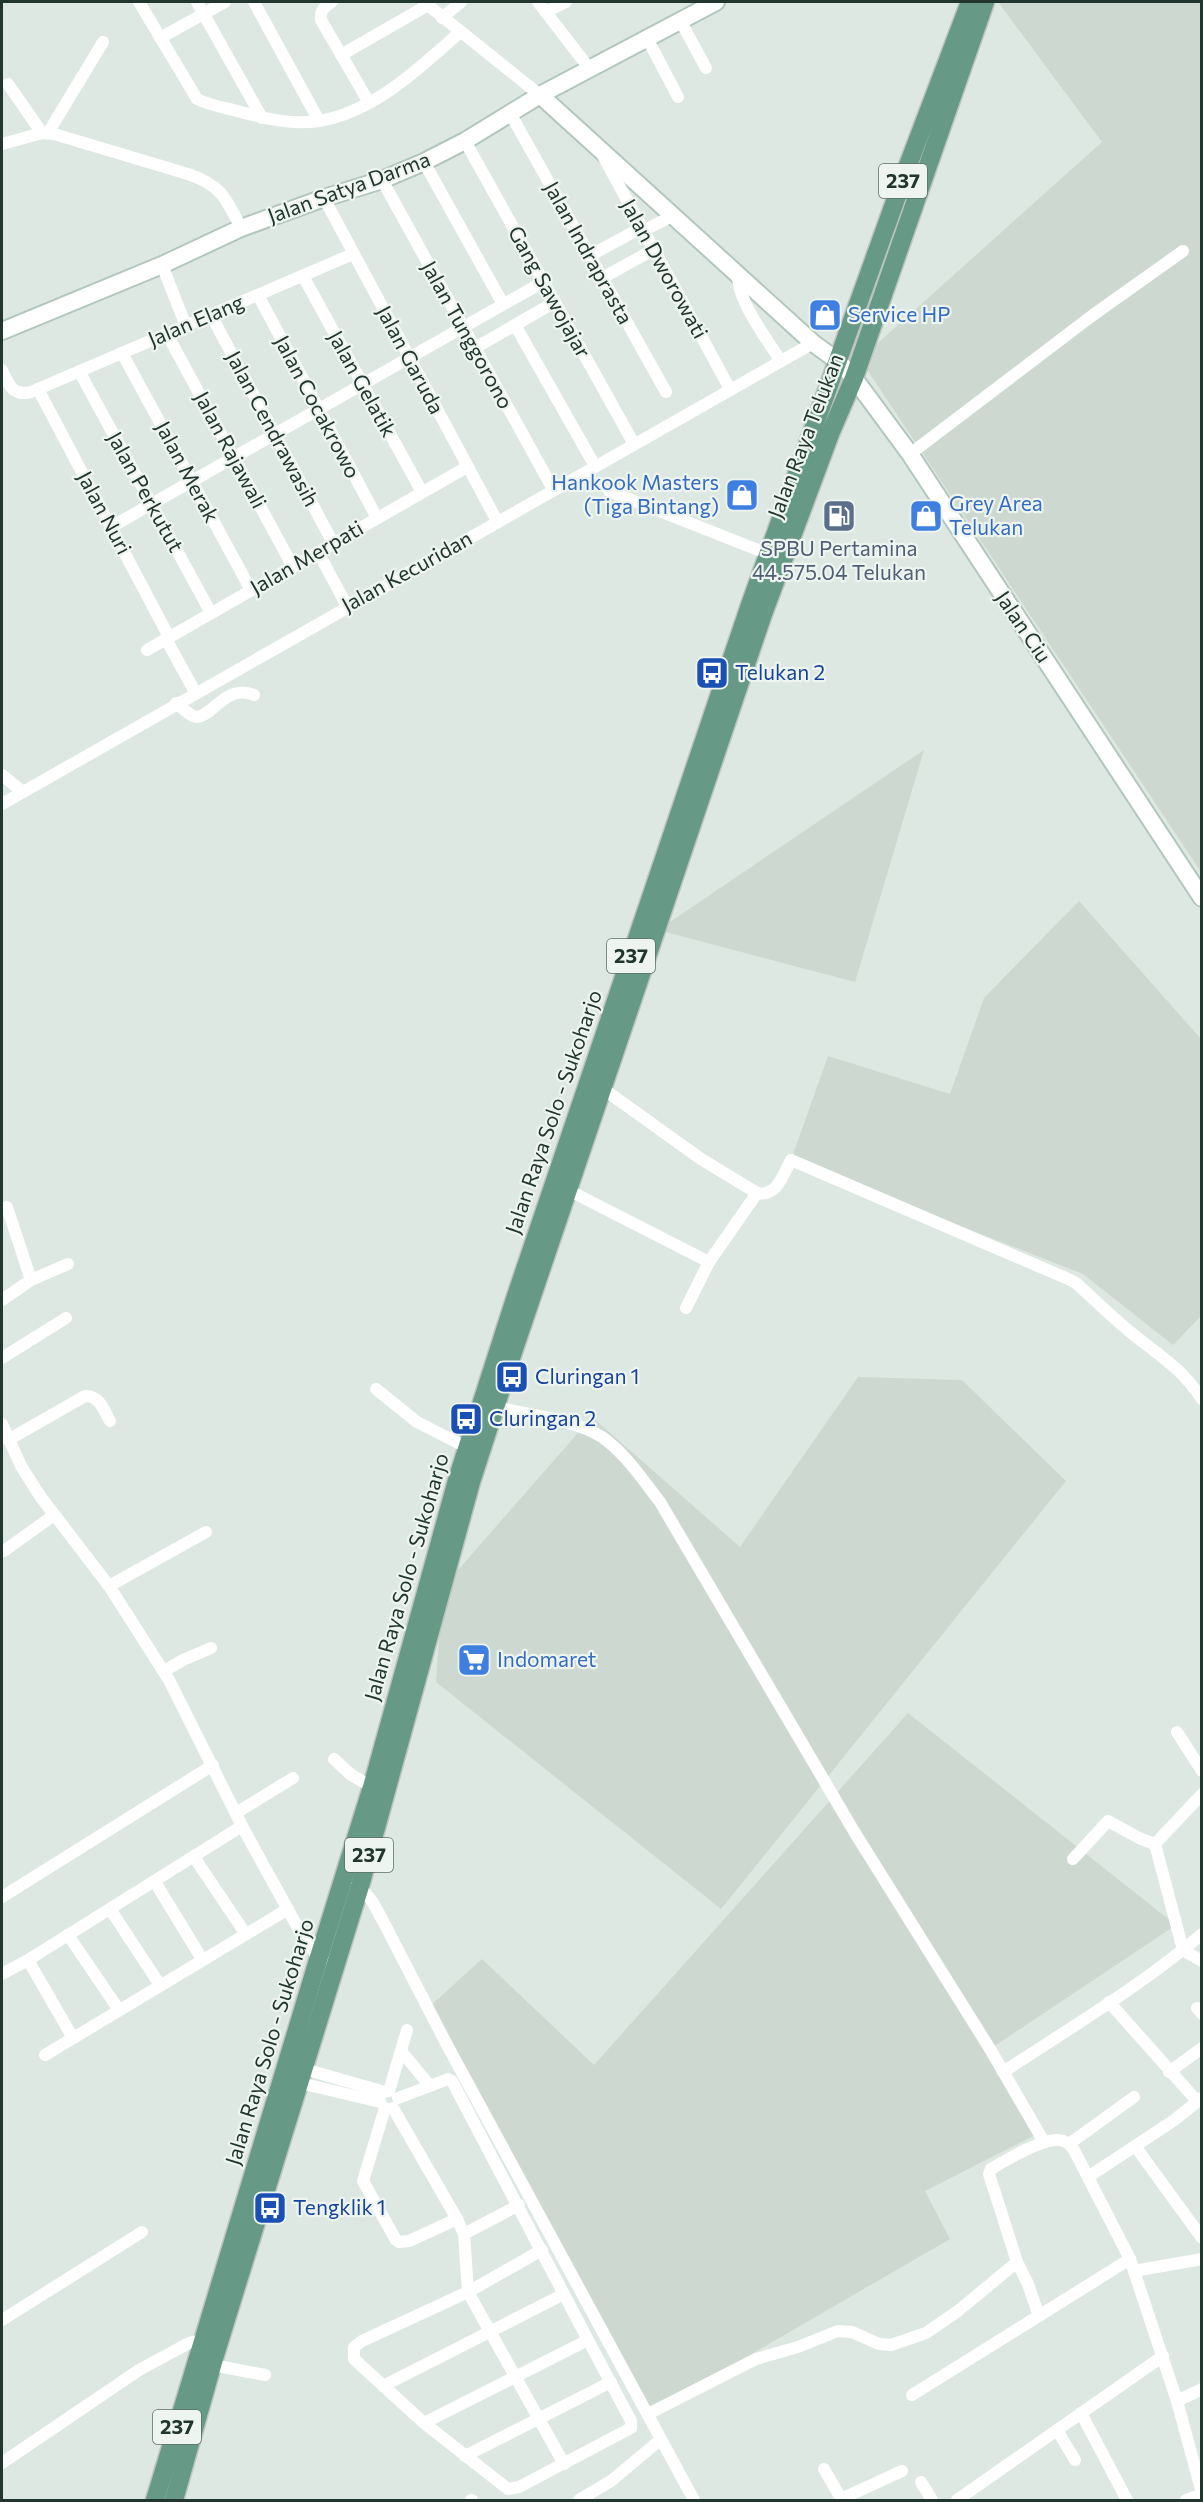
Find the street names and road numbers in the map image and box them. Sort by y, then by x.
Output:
street label: Jalan Satya Darma [264,146,433,228]
road number: 237 [879,164,927,198]
street label: Jalan Indraprasta [540,177,639,328]
street label: Jalan Dworowati [617,194,714,342]
street label: Gang Sawojajar [504,221,597,362]
street label: Jalan Tunggorono [417,256,519,413]
street label: Jalan Elang [144,288,247,351]
street label: Jalan Garuda [372,301,450,418]
street label: Jalan Gelatik [324,326,403,441]
street label: Jalan Cocakrowo [270,331,367,482]
street label: Jalan Cendrawasih [222,346,325,510]
street label: Jalan Raya Telukan [762,350,847,521]
street label: Jalan Rajawali [190,387,273,512]
street label: Jalan Merak [151,416,225,526]
street label: Jalan Perkutut [103,427,190,556]
street label: Jalan Nuri [73,466,138,558]
street label: Jalan Merpati [245,514,367,599]
street label: Jalan Kecuridan [337,525,476,617]
street label: Jalan Ciu [991,586,1057,667]
road number: 237 [607,939,655,973]
street label: Jalan Raya Solo - Sukoharjo [499,986,606,1237]
street label: Jalan Raya Solo - Sukoharjo [358,1450,453,1703]
road number: 237 [345,1838,393,1872]
street label: Jalan Raya Solo - Sukoharjo [219,1915,318,2168]
road number: 237 [153,2410,201,2444]

